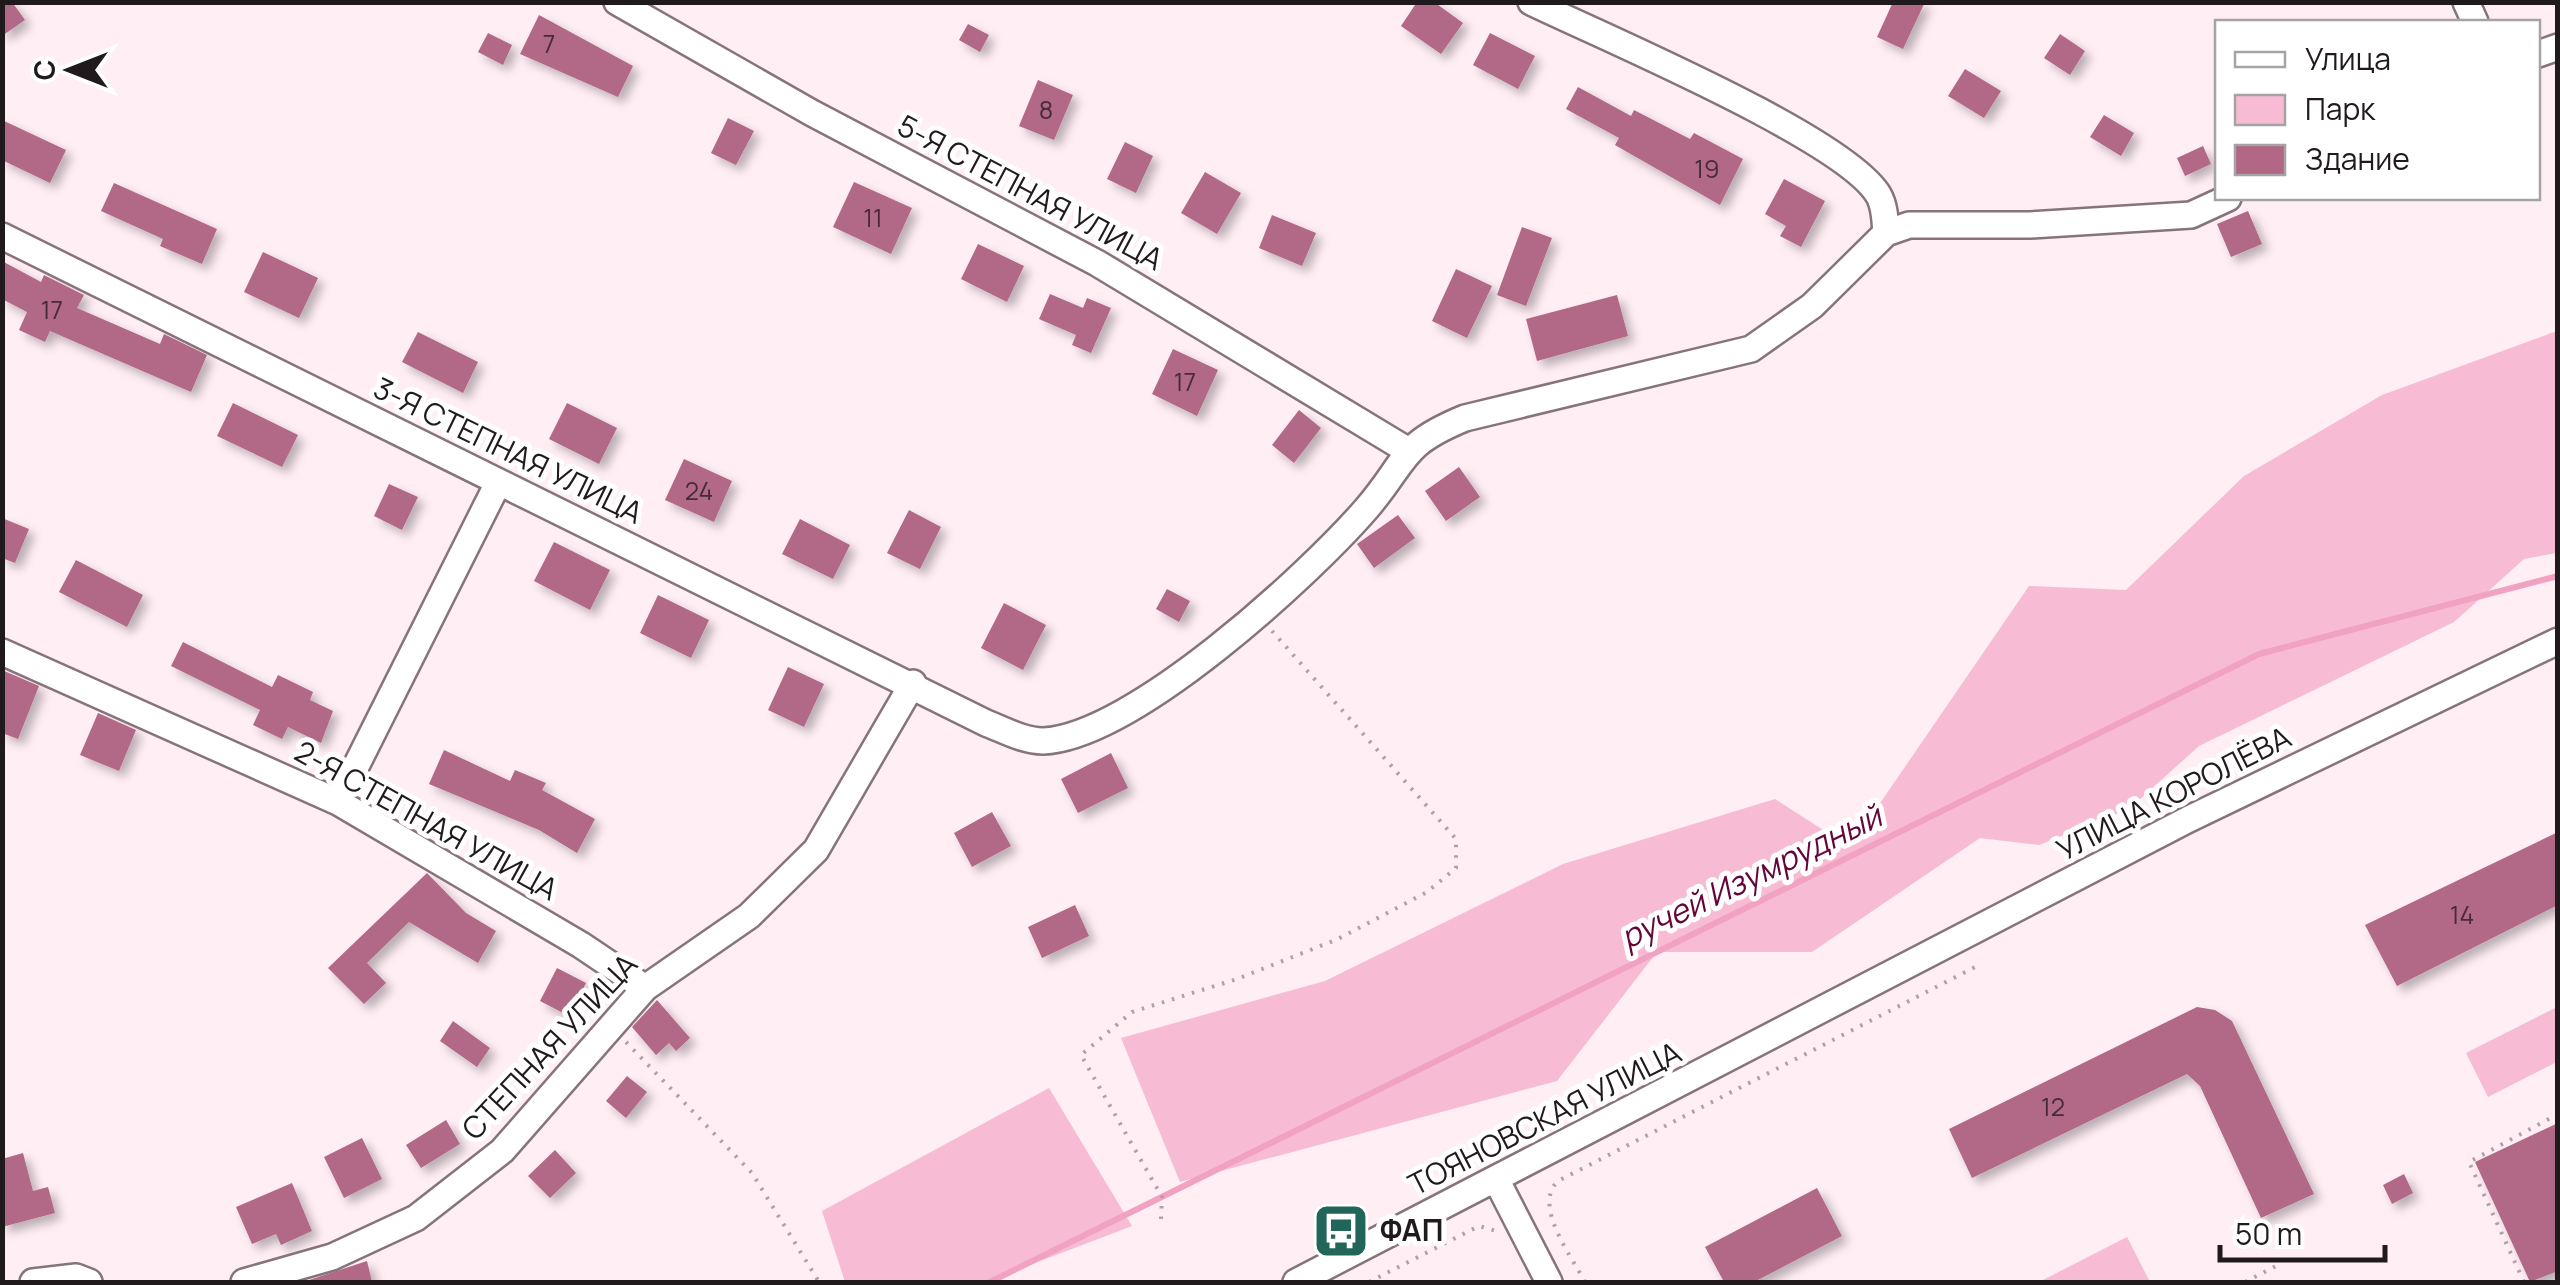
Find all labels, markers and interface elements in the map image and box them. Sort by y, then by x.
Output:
north arrow [20,20,120,120]
legend [2215,20,2540,200]
house number: 7 [543,26,555,61]
text: Улица [2305,38,2391,79]
text: С [25,60,63,80]
text: Парк [2305,88,2376,129]
house number: 8 [1039,92,1053,127]
street label: 5-Я СТЕПНАЯ УЛИЦА [891,104,1171,279]
text: Здание [2305,138,2410,179]
house number: 19 [1694,151,1720,186]
house number: 11 [863,200,883,235]
house number: 17 [41,292,63,327]
house number: 17 [1174,364,1196,399]
street label: 3-Я СТЕПНАЯ УЛИЦА [367,367,650,533]
house number: 24 [685,473,713,508]
street label: УЛИЦА КОРОЛЁВА [2049,716,2297,869]
street label: 2-Я СТЕПНАЯ УЛИЦА [288,730,566,909]
water label: ручей Изумрудный [1613,793,1891,958]
house number: 14 [2450,897,2474,932]
street label: СТЕПНАЯ УЛИЦА [452,944,646,1148]
street label: ТОЯНОВСКАЯ УЛИЦА [1401,1031,1688,1204]
house number: 12 [2041,1089,2065,1124]
scale bar [2220,1200,2385,1262]
bus stop icon: ФАП [1311,1201,1371,1261]
place label: ФАП [1380,1209,1443,1250]
text: 50 m [2235,1213,2302,1254]

